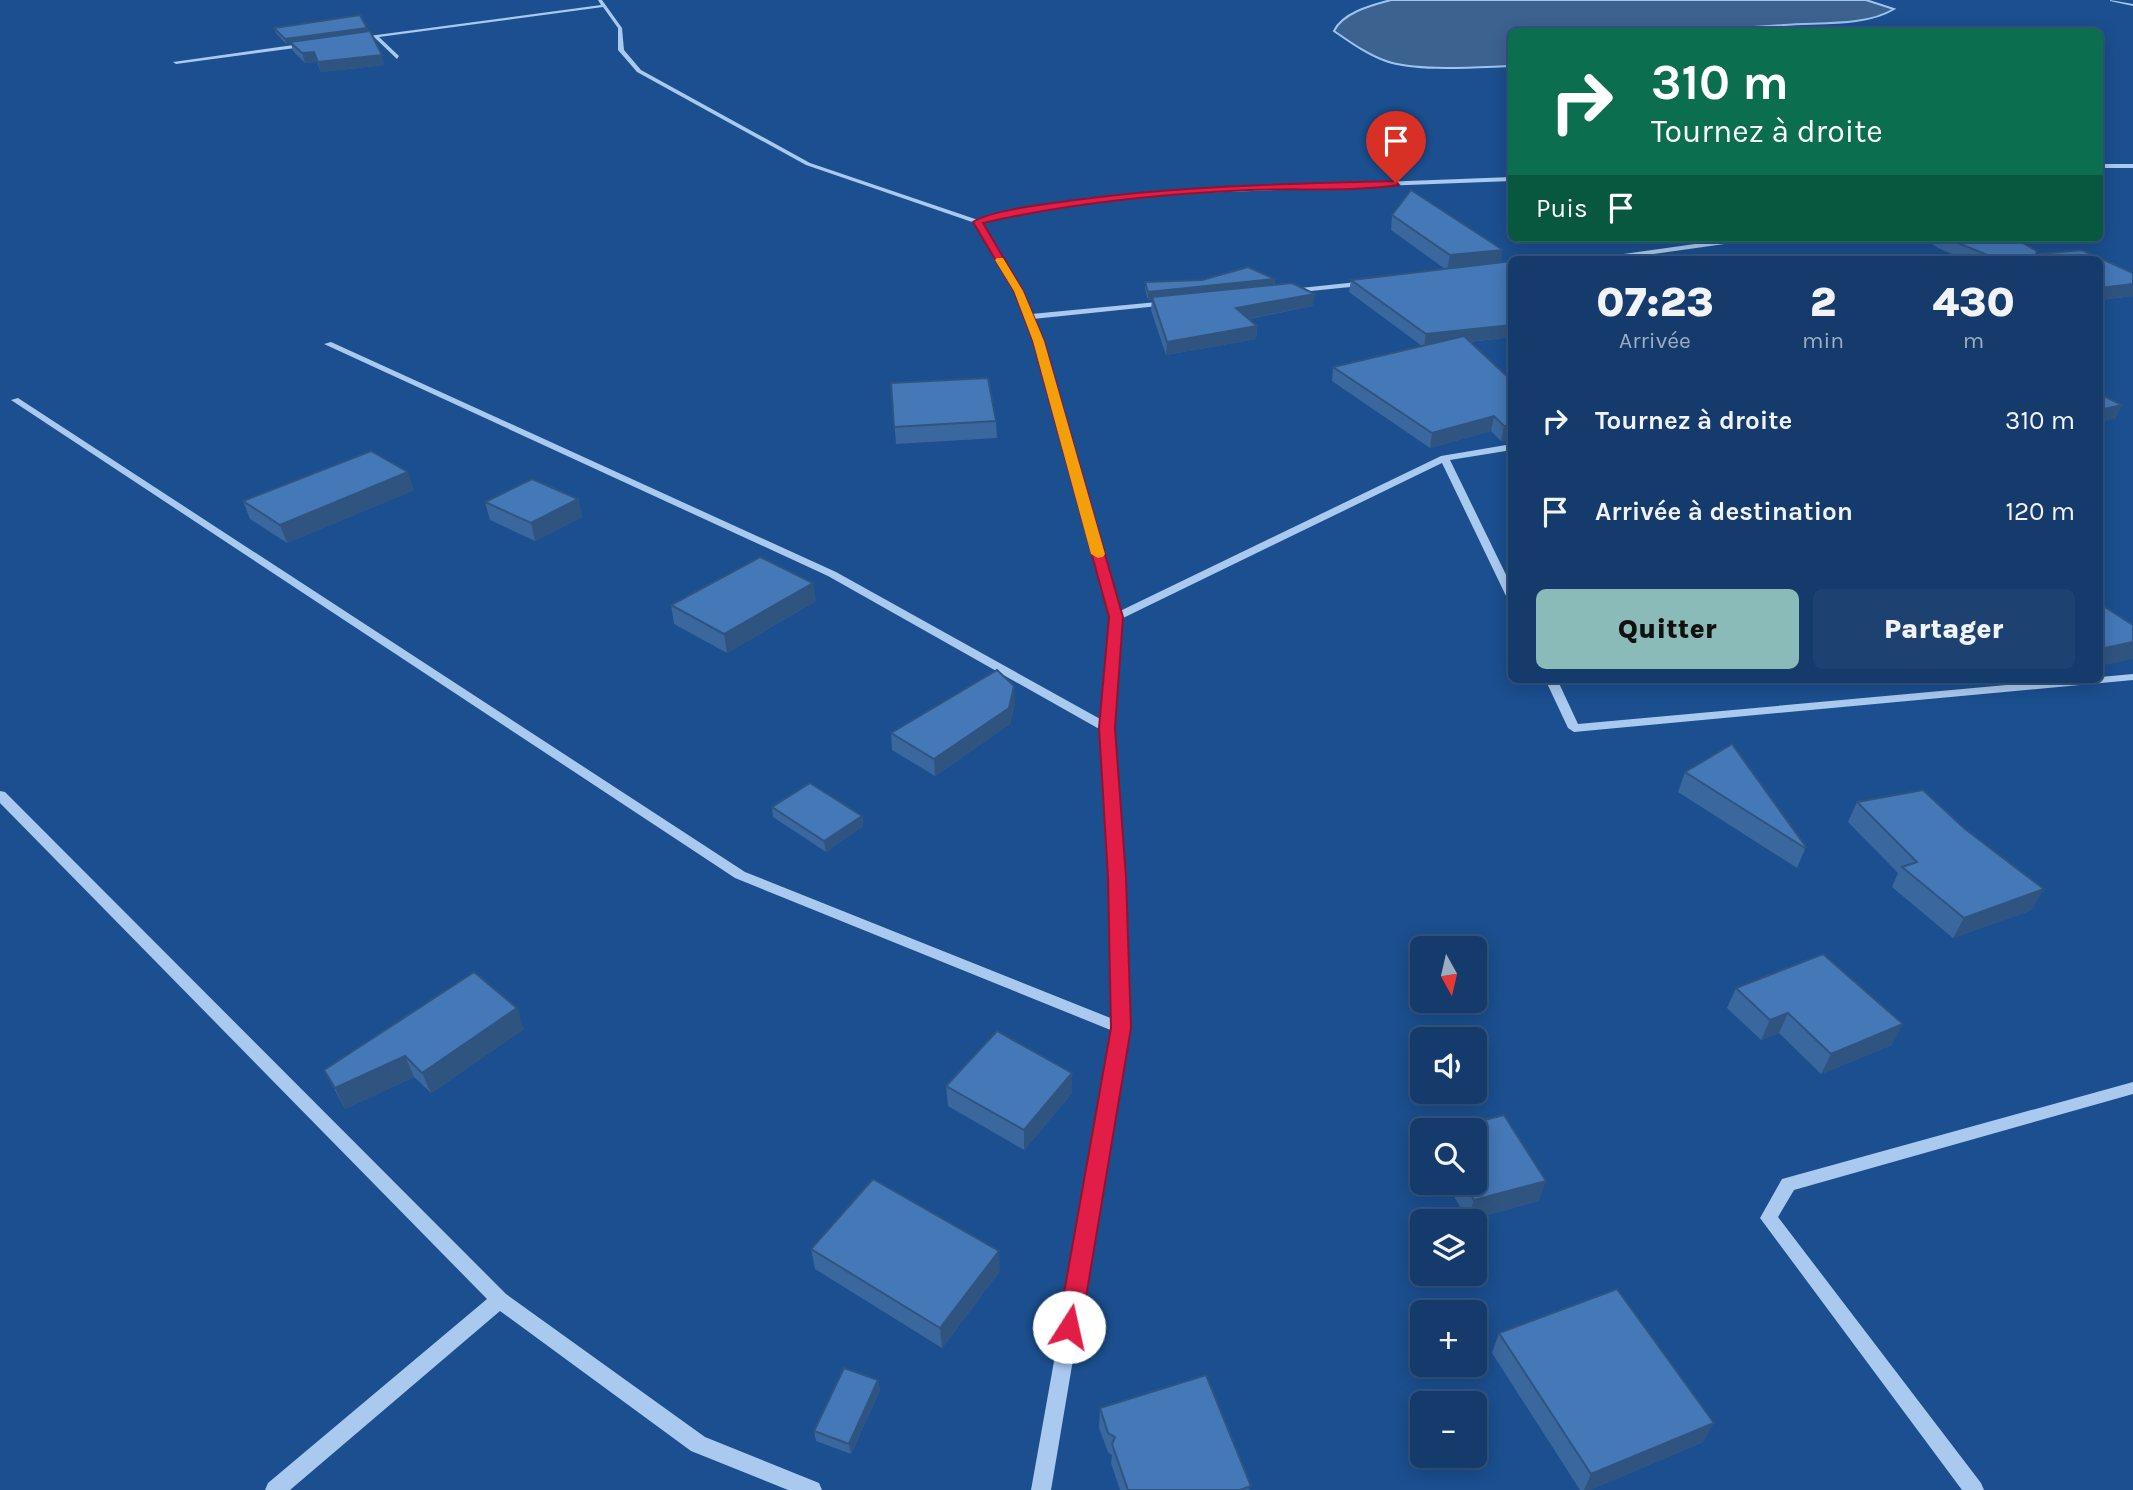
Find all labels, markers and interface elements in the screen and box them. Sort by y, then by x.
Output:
text: 310 m [1651,54,1789,111]
icon: right [1536,56,1627,147]
pin [1366,111,1426,183]
text: Tournez à droite [1651,113,1883,150]
icon: arrive [1377,122,1415,160]
icon: arrive [1602,189,1640,227]
text: Puis [1536,193,1588,224]
text: 07:23 [1596,277,1714,327]
text: 2 [1810,277,1836,327]
text: 430 [1932,277,2015,327]
text: Arrivée [1619,327,1691,354]
text: min [1802,327,1844,354]
text: m [1963,327,1984,354]
icon: right [1536,402,1574,440]
text: Tournez à droite [1595,405,1792,436]
text: 310 m [2005,405,2075,436]
icon: arrive [1536,493,1574,531]
text: Arrivée à destination [1595,496,1853,527]
text: 120 m [2005,496,2075,527]
button: Quitter [1536,589,1799,669]
button: Partager [1813,589,2075,669]
north arrow [1410,936,1488,1013]
map controls [1410,936,1487,1468]
button: sound [1410,1027,1487,1104]
button: search [1410,1118,1487,1195]
button: layers [1410,1209,1487,1286]
position arrow [1032,1290,1106,1364]
button: + [1410,1300,1487,1377]
button: − [1410,1391,1487,1468]

